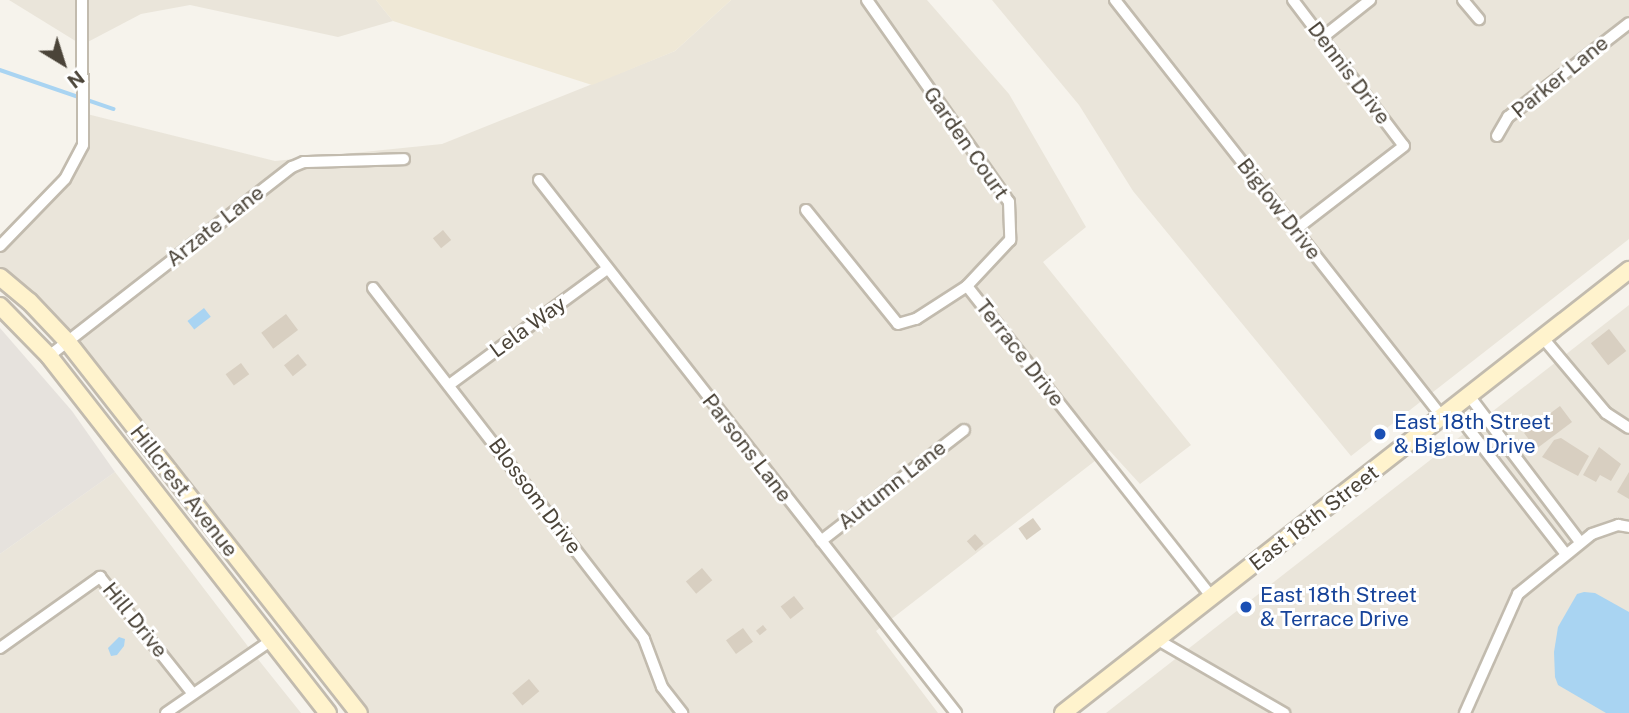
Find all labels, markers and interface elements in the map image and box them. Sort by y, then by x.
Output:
street label: Dennis Drive [1302,17,1396,129]
north arrow [28,28,98,98]
street label: Parker Lane [1507,30,1613,124]
text: N [63,66,89,93]
street label: Garden Court [918,82,1014,204]
street label: Biglow Drive [1232,153,1326,265]
street label: Arzate Lane [161,180,269,272]
street label: Lela Way [485,291,571,363]
street label: Terrace Drive [970,294,1070,412]
street label: Parsons Lane [697,389,797,507]
place label: East 18th Street & Biglow Drive [1394,409,1551,459]
street label: Hillcrest Avenue [125,420,243,562]
marker: East 18th Street & Biglow Drive [1372,426,1388,442]
street label: Blossom Drive [483,433,587,559]
street label: Autumn Lane [833,435,951,535]
street label: East 18th Street [1244,460,1384,576]
street label: Hill Drive [97,577,173,663]
place label: East 18th Street & Terrace Drive [1260,582,1417,632]
marker: East 18th Street & Terrace Drive [1238,599,1254,615]

